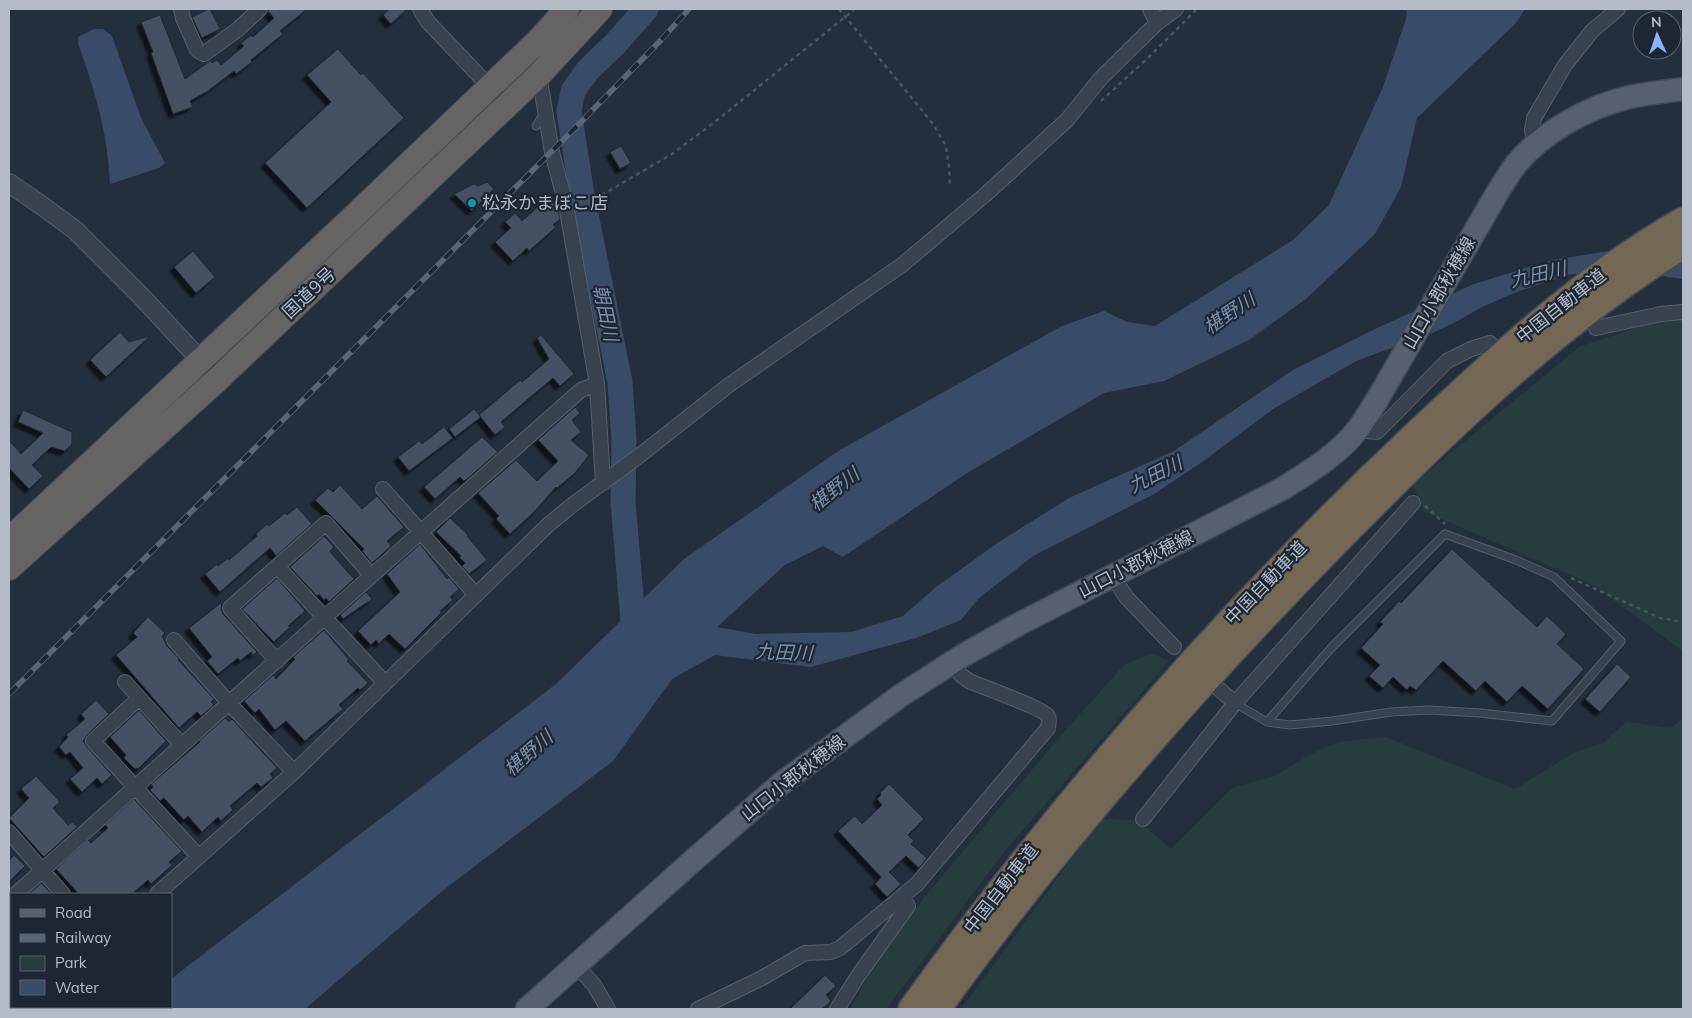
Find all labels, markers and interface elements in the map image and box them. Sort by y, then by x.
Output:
north arrow [1632,10,1682,60]
text: N [1651,13,1662,31]
place label: 松永かまぼこ店 [482,191,608,214]
marker: 松永かまぼこ店 [466,197,478,209]
street label: 山口小郡秋穂線 [1397,232,1480,353]
water label: 九田川 [1508,255,1570,292]
street label: 国道9号 [277,262,340,323]
street label: 中国自動車道 [1511,263,1610,348]
water label: 朝田川 [588,283,624,345]
water label: 椹野川 [1199,286,1261,339]
water label: 九田川 [1124,449,1188,498]
water label: 椹野川 [804,461,865,516]
street label: 山口小郡秋穂線 [1074,525,1197,602]
street label: 中国自動車道 [1220,536,1311,629]
water label: 九田川 [755,639,815,665]
water label: 椹野川 [499,724,559,781]
street label: 山口小郡秋穂線 [736,730,849,825]
street label: 中国自動車道 [958,839,1043,938]
legend [10,893,172,1008]
text: Road [55,903,92,922]
text: Railway [55,928,111,947]
text: Park [55,953,87,972]
text: Water [55,978,99,997]

